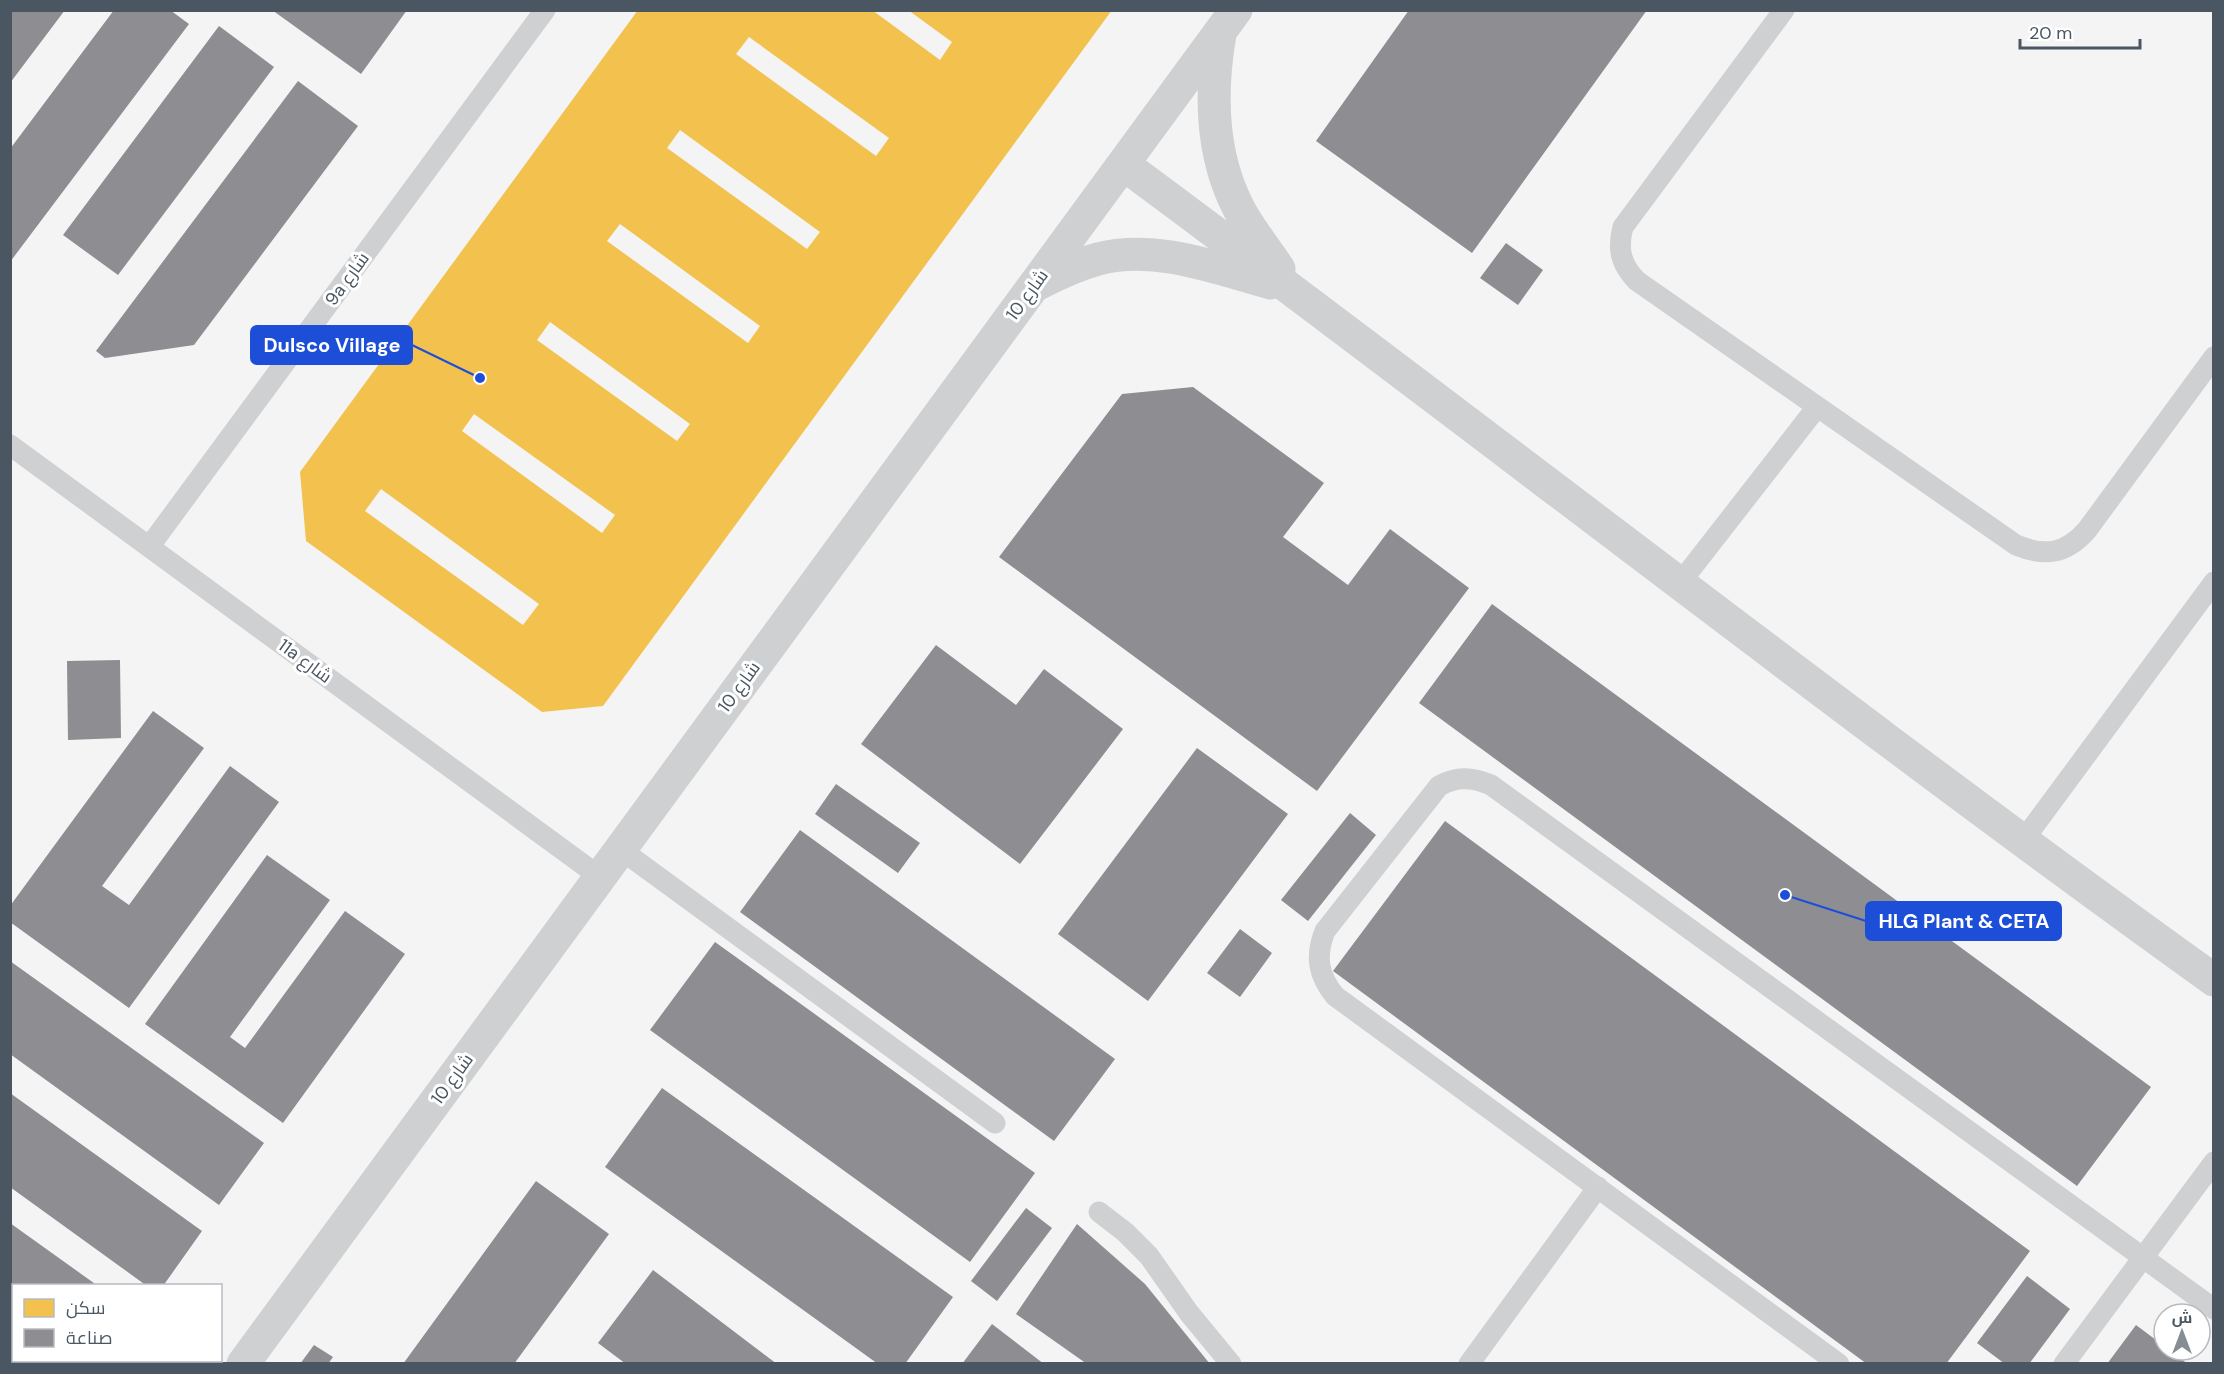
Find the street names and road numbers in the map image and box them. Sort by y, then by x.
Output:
street label: 9a شارع [319,247,375,311]
street label: شارع 10 [1000,265,1054,325]
street label: 11a شارع [273,633,337,689]
street label: شارع 10 [712,657,766,717]
street label: شارع 10 [425,1049,479,1109]

